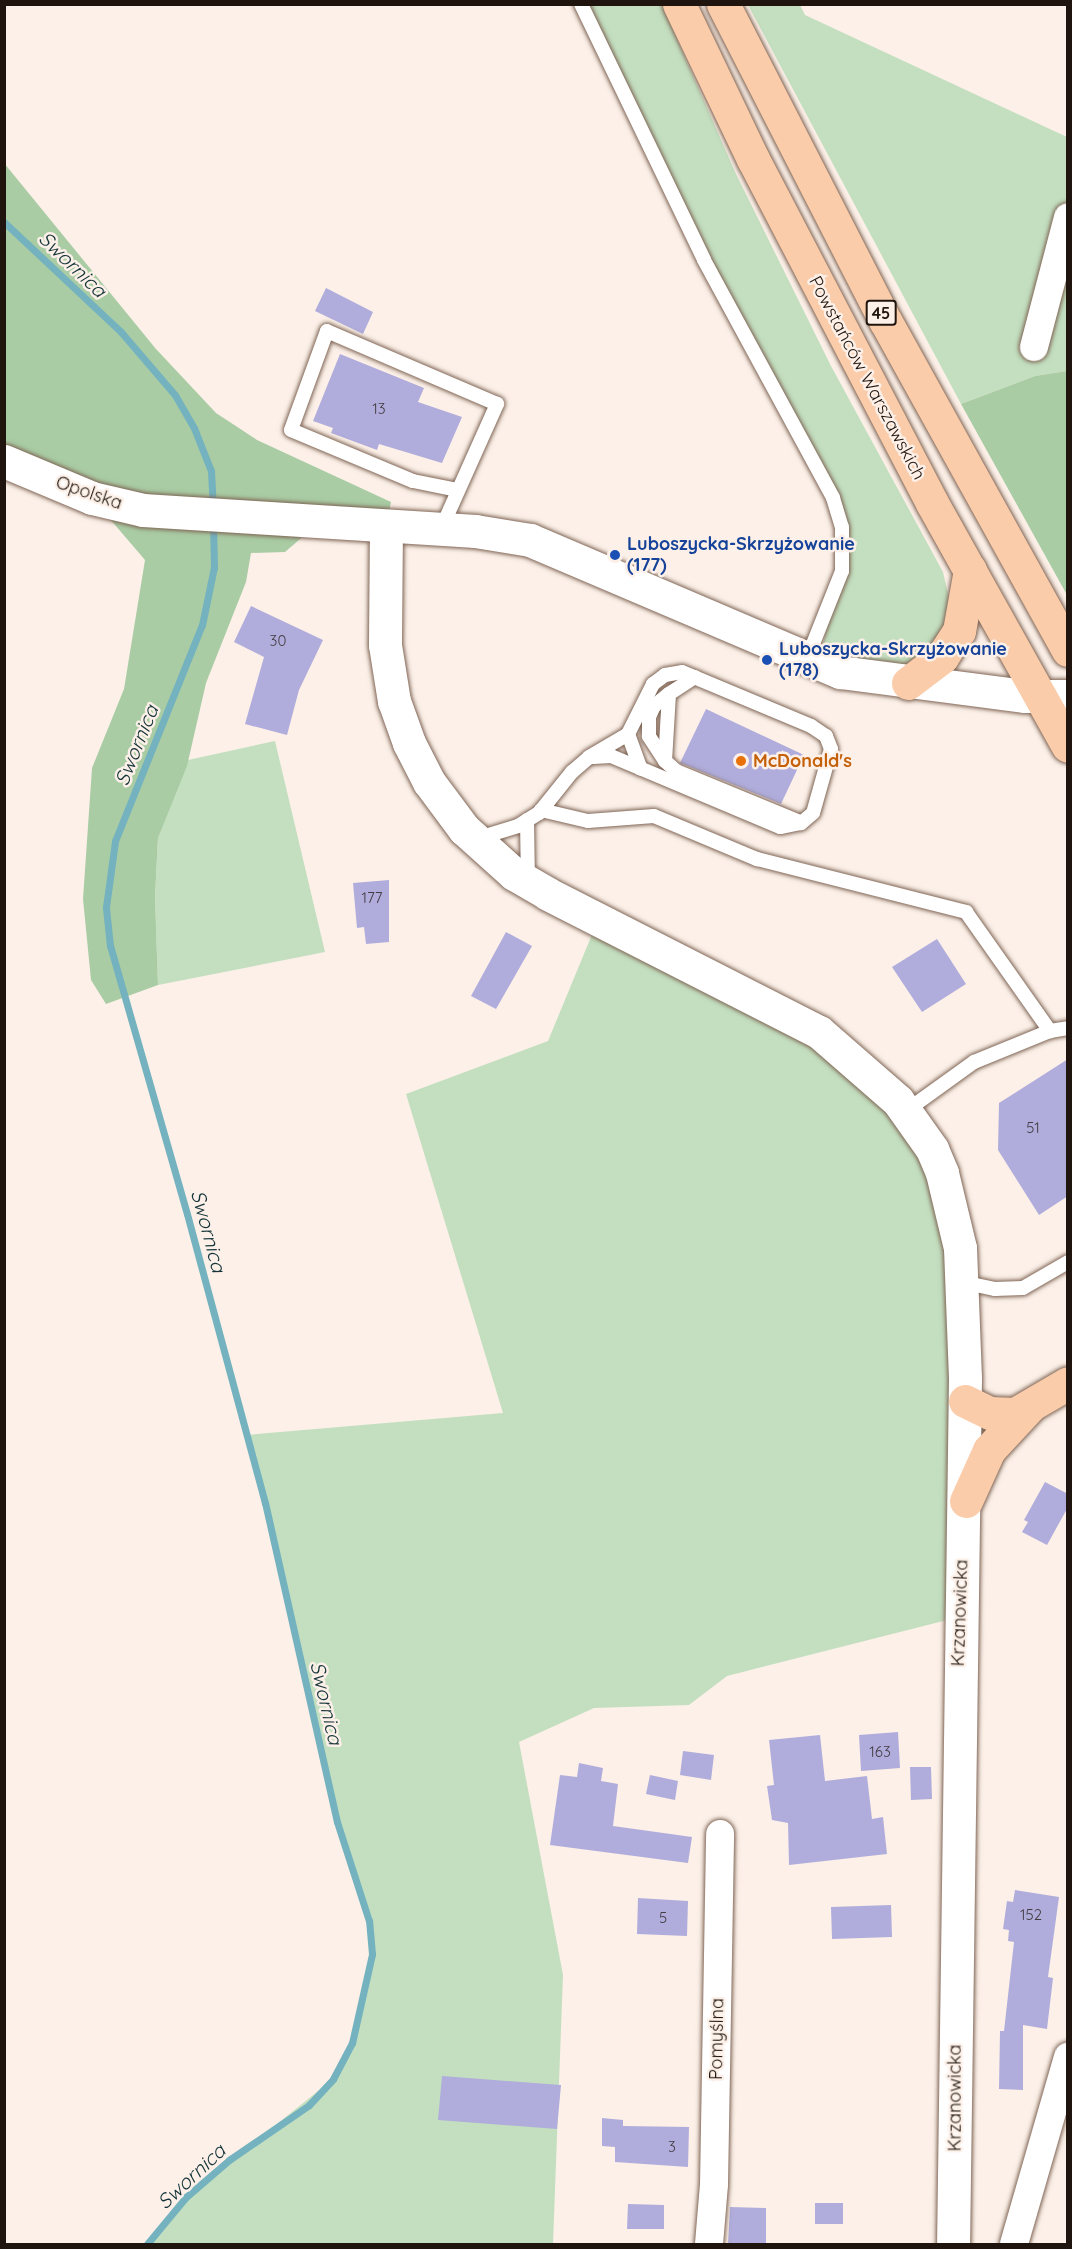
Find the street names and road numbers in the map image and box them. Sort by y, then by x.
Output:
street label: Powstańców Warszawskich [804,273,930,483]
road number: 45 [864,300,898,326]
street label: Opolska [53,472,125,514]
street label: Krzanowicka [947,1559,973,1667]
street label: Pomyślna [705,1998,729,2080]
street label: Krzanowicka [944,2045,966,2151]

